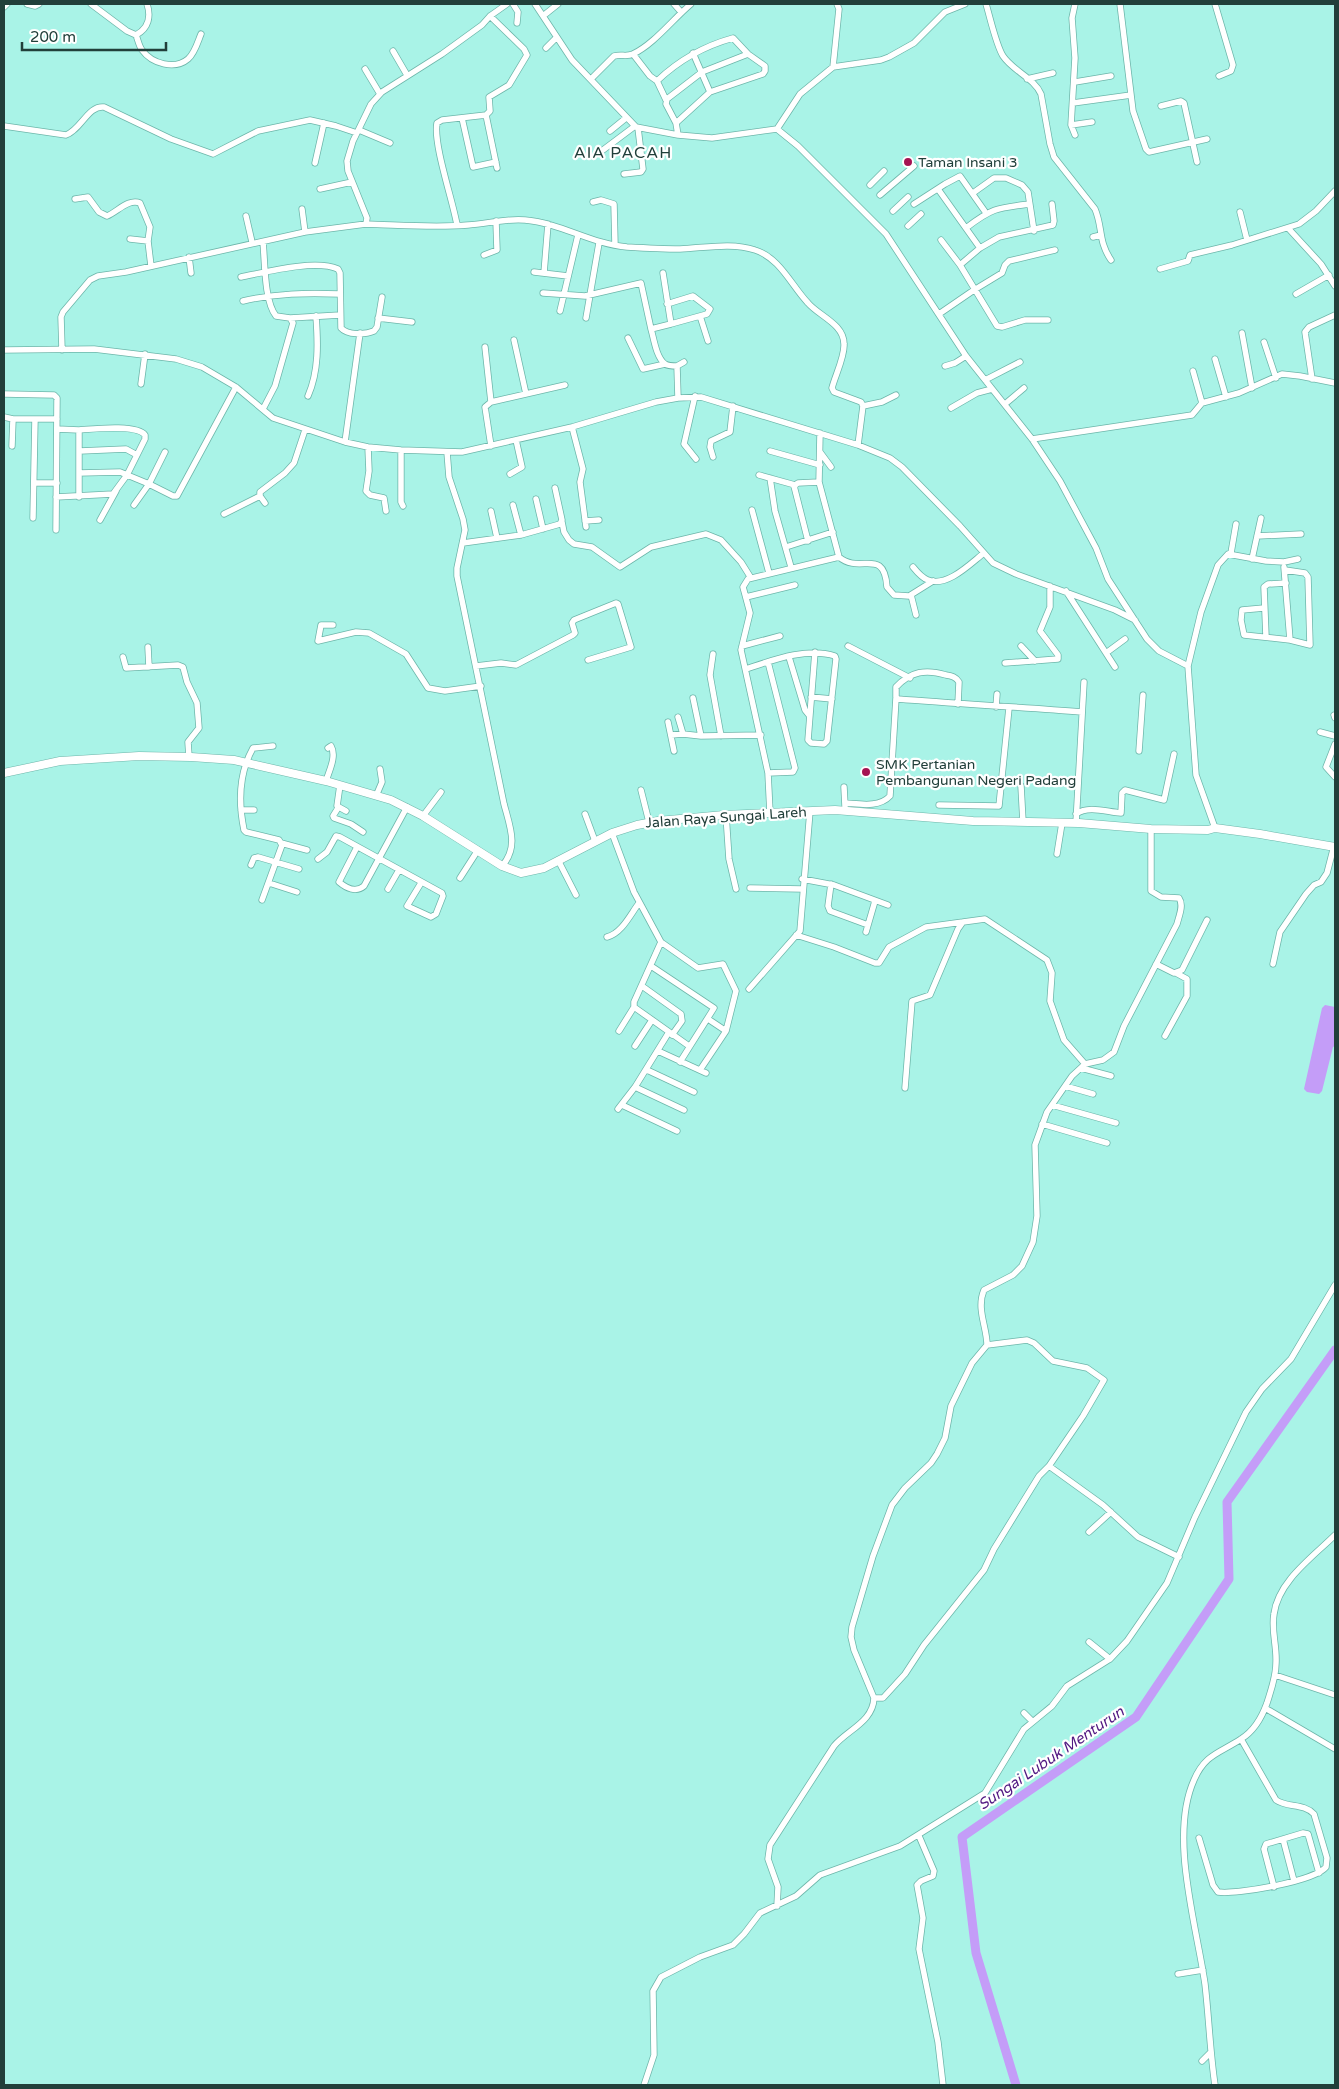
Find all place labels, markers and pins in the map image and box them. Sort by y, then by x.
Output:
place label: Taman Insani 3 [918,154,1018,171]
marker: Taman Insani 3 [902,156,914,168]
place label: SMK Pertanian Pembangunan Negeri Padang [876,756,1076,789]
marker: SMK Pertanian Pembangunan Negeri Padang [860,766,872,778]

